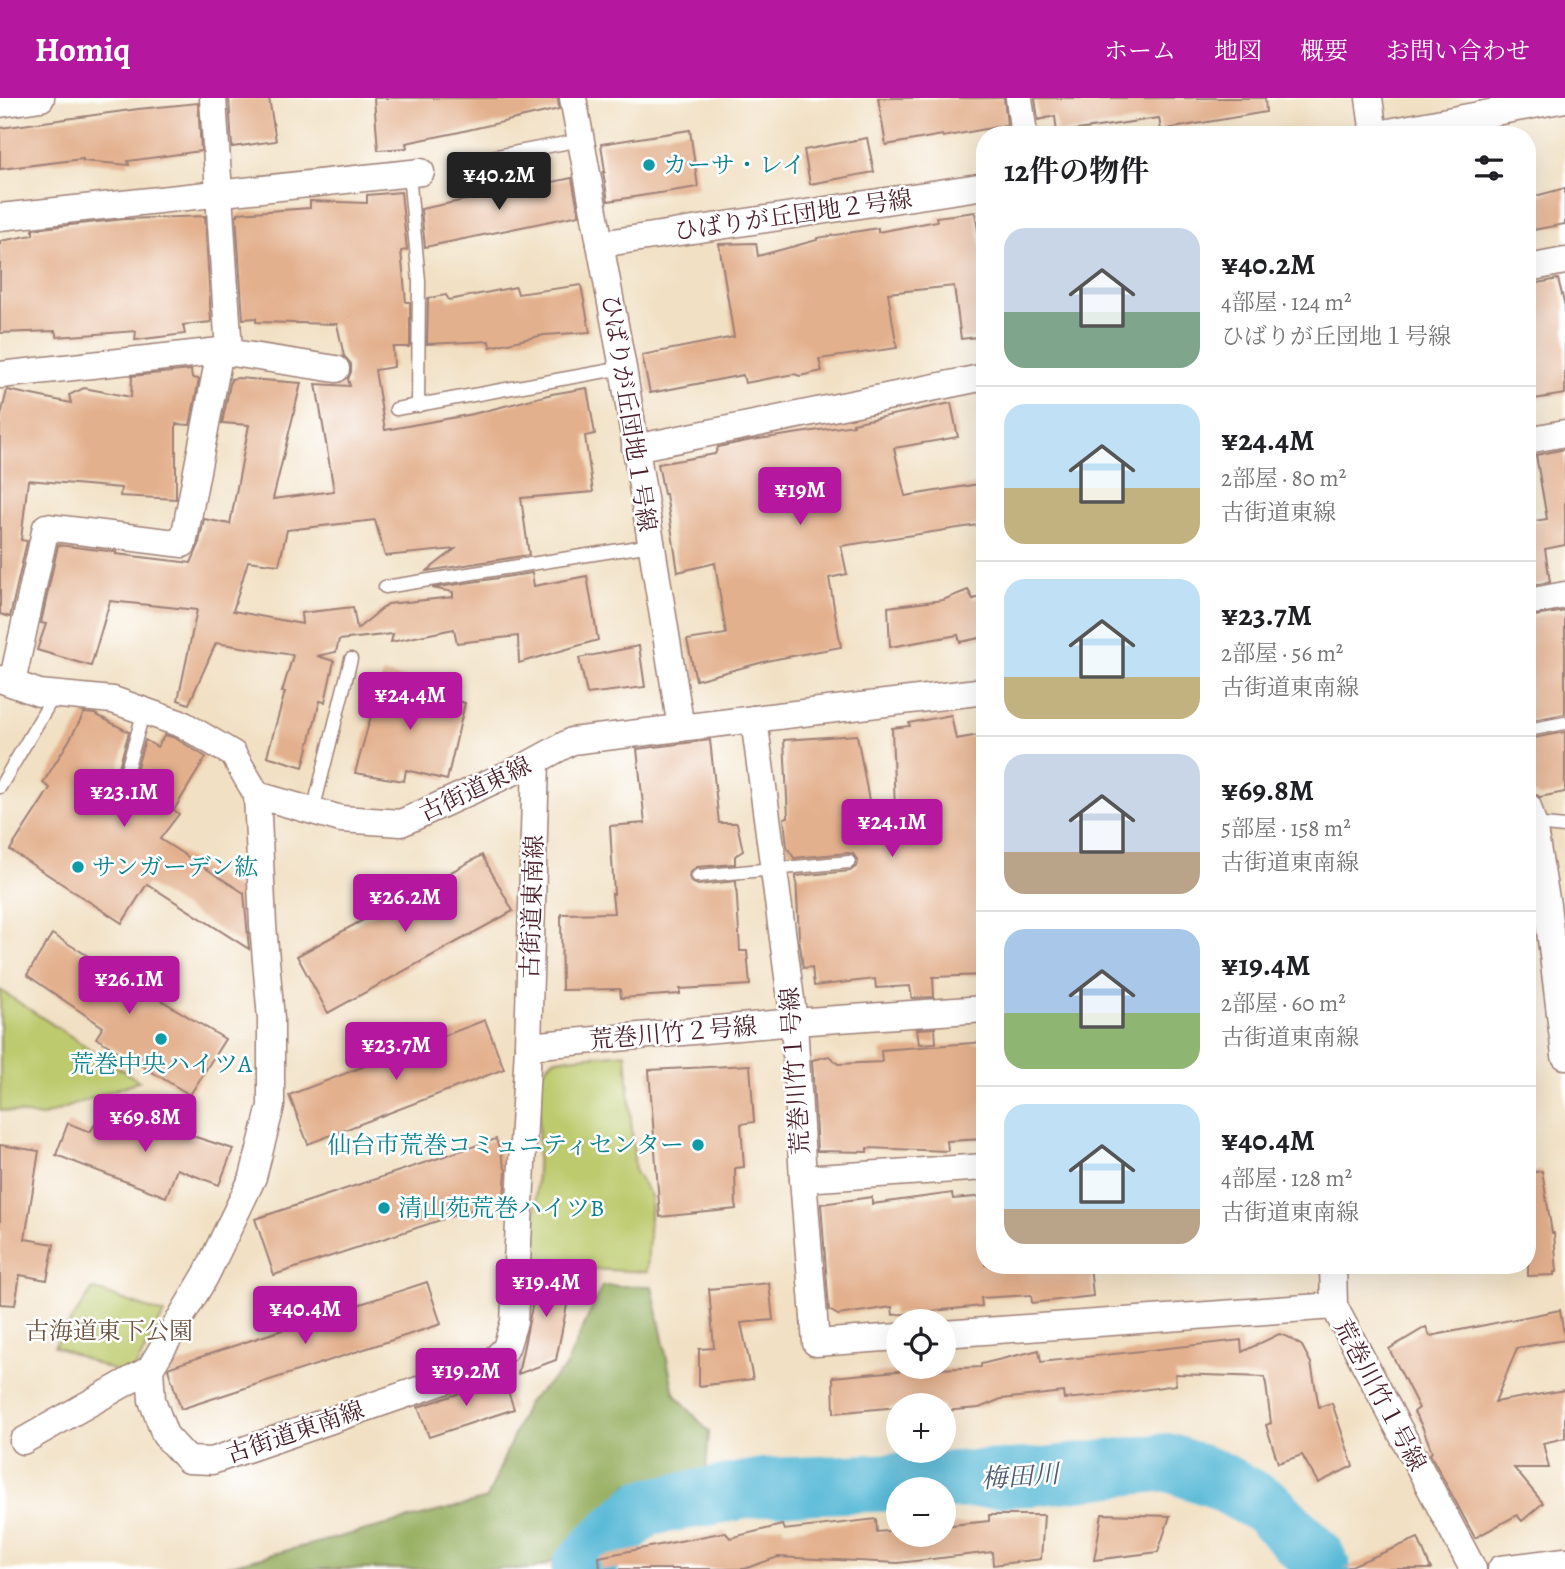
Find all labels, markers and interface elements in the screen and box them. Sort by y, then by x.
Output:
text: Homiq [35,27,130,72]
text: ホーム [1104,35,1176,67]
text: 地図 [1214,35,1262,67]
text: 概要 [1300,35,1348,67]
text: お問い合わせ [1386,35,1530,67]
place label: カーサ・レイ [663,149,806,181]
icon: filters [1470,149,1508,187]
text: 12件の物件 [1004,151,1149,191]
pin: ¥40.2M [442,152,556,212]
marker: カーサ・レイ [641,157,657,173]
text: ¥40.2M [463,159,535,190]
street label: ひばりが丘団地２号線 [672,182,914,248]
text: ¥40.2M [1221,244,1315,284]
icon: home [1060,256,1144,340]
text: 4部屋 · 124 m² [1221,287,1352,318]
street label: ひばりが丘団地１号線 [594,292,664,534]
text: ひばりが丘団地１号線 [1221,321,1451,352]
text: ¥24.4M [1221,420,1314,460]
icon: home [1060,432,1144,516]
text: 2部屋 · 80 m² [1221,463,1346,494]
pin: ¥19M [759,468,841,527]
text: ¥19M [774,474,826,505]
text: 古街道東線 [1221,497,1336,528]
text: ¥23.7M [1221,595,1312,635]
icon: home [1060,607,1144,691]
text: 2部屋 · 56 m² [1221,638,1343,669]
pin: ¥24.4M [353,672,467,732]
text: 古街道東南線 [1221,672,1359,703]
text: ¥24.4M [374,679,446,710]
street label: 古街道東線 [414,749,536,829]
pin: ¥23.1M [67,770,181,829]
text: ¥69.8M [1221,770,1314,810]
text: ¥23.1M [90,776,158,807]
icon: home [1060,782,1144,866]
pin: ¥24.1M [835,800,949,859]
text: ¥24.1M [857,806,927,837]
text: 5部屋 · 158 m² [1221,813,1351,844]
street label: 古街道東南線 [513,834,551,980]
text: 古街道東南線 [1221,847,1359,878]
place label: サンガーデン紘 [92,851,258,883]
marker: サンガーデン紘 [70,859,86,875]
pin: ¥26.2M [348,874,462,934]
text: ¥26.2M [369,881,441,912]
text: ¥19.4M [1221,945,1310,985]
pin: ¥26.1M [72,956,186,1016]
icon: home [1060,957,1144,1041]
text: ¥26.1M [95,963,163,994]
street label: 荒巻川竹１号線 [773,986,817,1156]
text: 2部屋 · 60 m² [1221,988,1346,1019]
street label: 荒巻川竹２号線 [588,1010,758,1056]
text: 古街道東南線 [1221,1022,1359,1053]
pin: ¥23.7M [339,1023,453,1082]
text: ¥23.7M [361,1029,431,1060]
marker: 荒巻中央ハイツA [153,1031,169,1047]
place label: 荒巻中央ハイツA [70,1048,253,1080]
pin: ¥69.8M [88,1094,202,1154]
text: ¥69.8M [109,1101,181,1132]
text: ¥40.4M [1221,1120,1315,1160]
place label: 仙台市荒巻コミュニティセンター [327,1129,684,1161]
icon: home [1060,1132,1144,1216]
marker: 仙台市荒巻コミュニティセンター [690,1137,706,1153]
text: 4部屋 · 128 m² [1221,1163,1352,1194]
place label: 清山苑荒巻ハイツB [398,1192,604,1224]
text: 古街道東南線 [1221,1197,1359,1228]
marker: 清山苑荒巻ハイツB [376,1200,392,1216]
pin: ¥19.4M [489,1260,603,1319]
text: ¥19.4M [512,1266,580,1297]
pin: ¥40.4M [248,1286,362,1346]
text: ¥40.4M [269,1293,341,1324]
map controls [886,1309,956,1547]
button: locate [886,1309,956,1379]
street label: 荒巻川竹１号線 [1326,1313,1434,1477]
park label: 古海道東下公園 [25,1315,193,1347]
pin: ¥19.2M [409,1348,523,1408]
text: ¥19.2M [432,1355,500,1386]
street label: 古街道東南線 [222,1393,368,1471]
button: + [886,1393,956,1463]
water label: 梅田川 [980,1456,1063,1497]
button: − [886,1477,956,1547]

